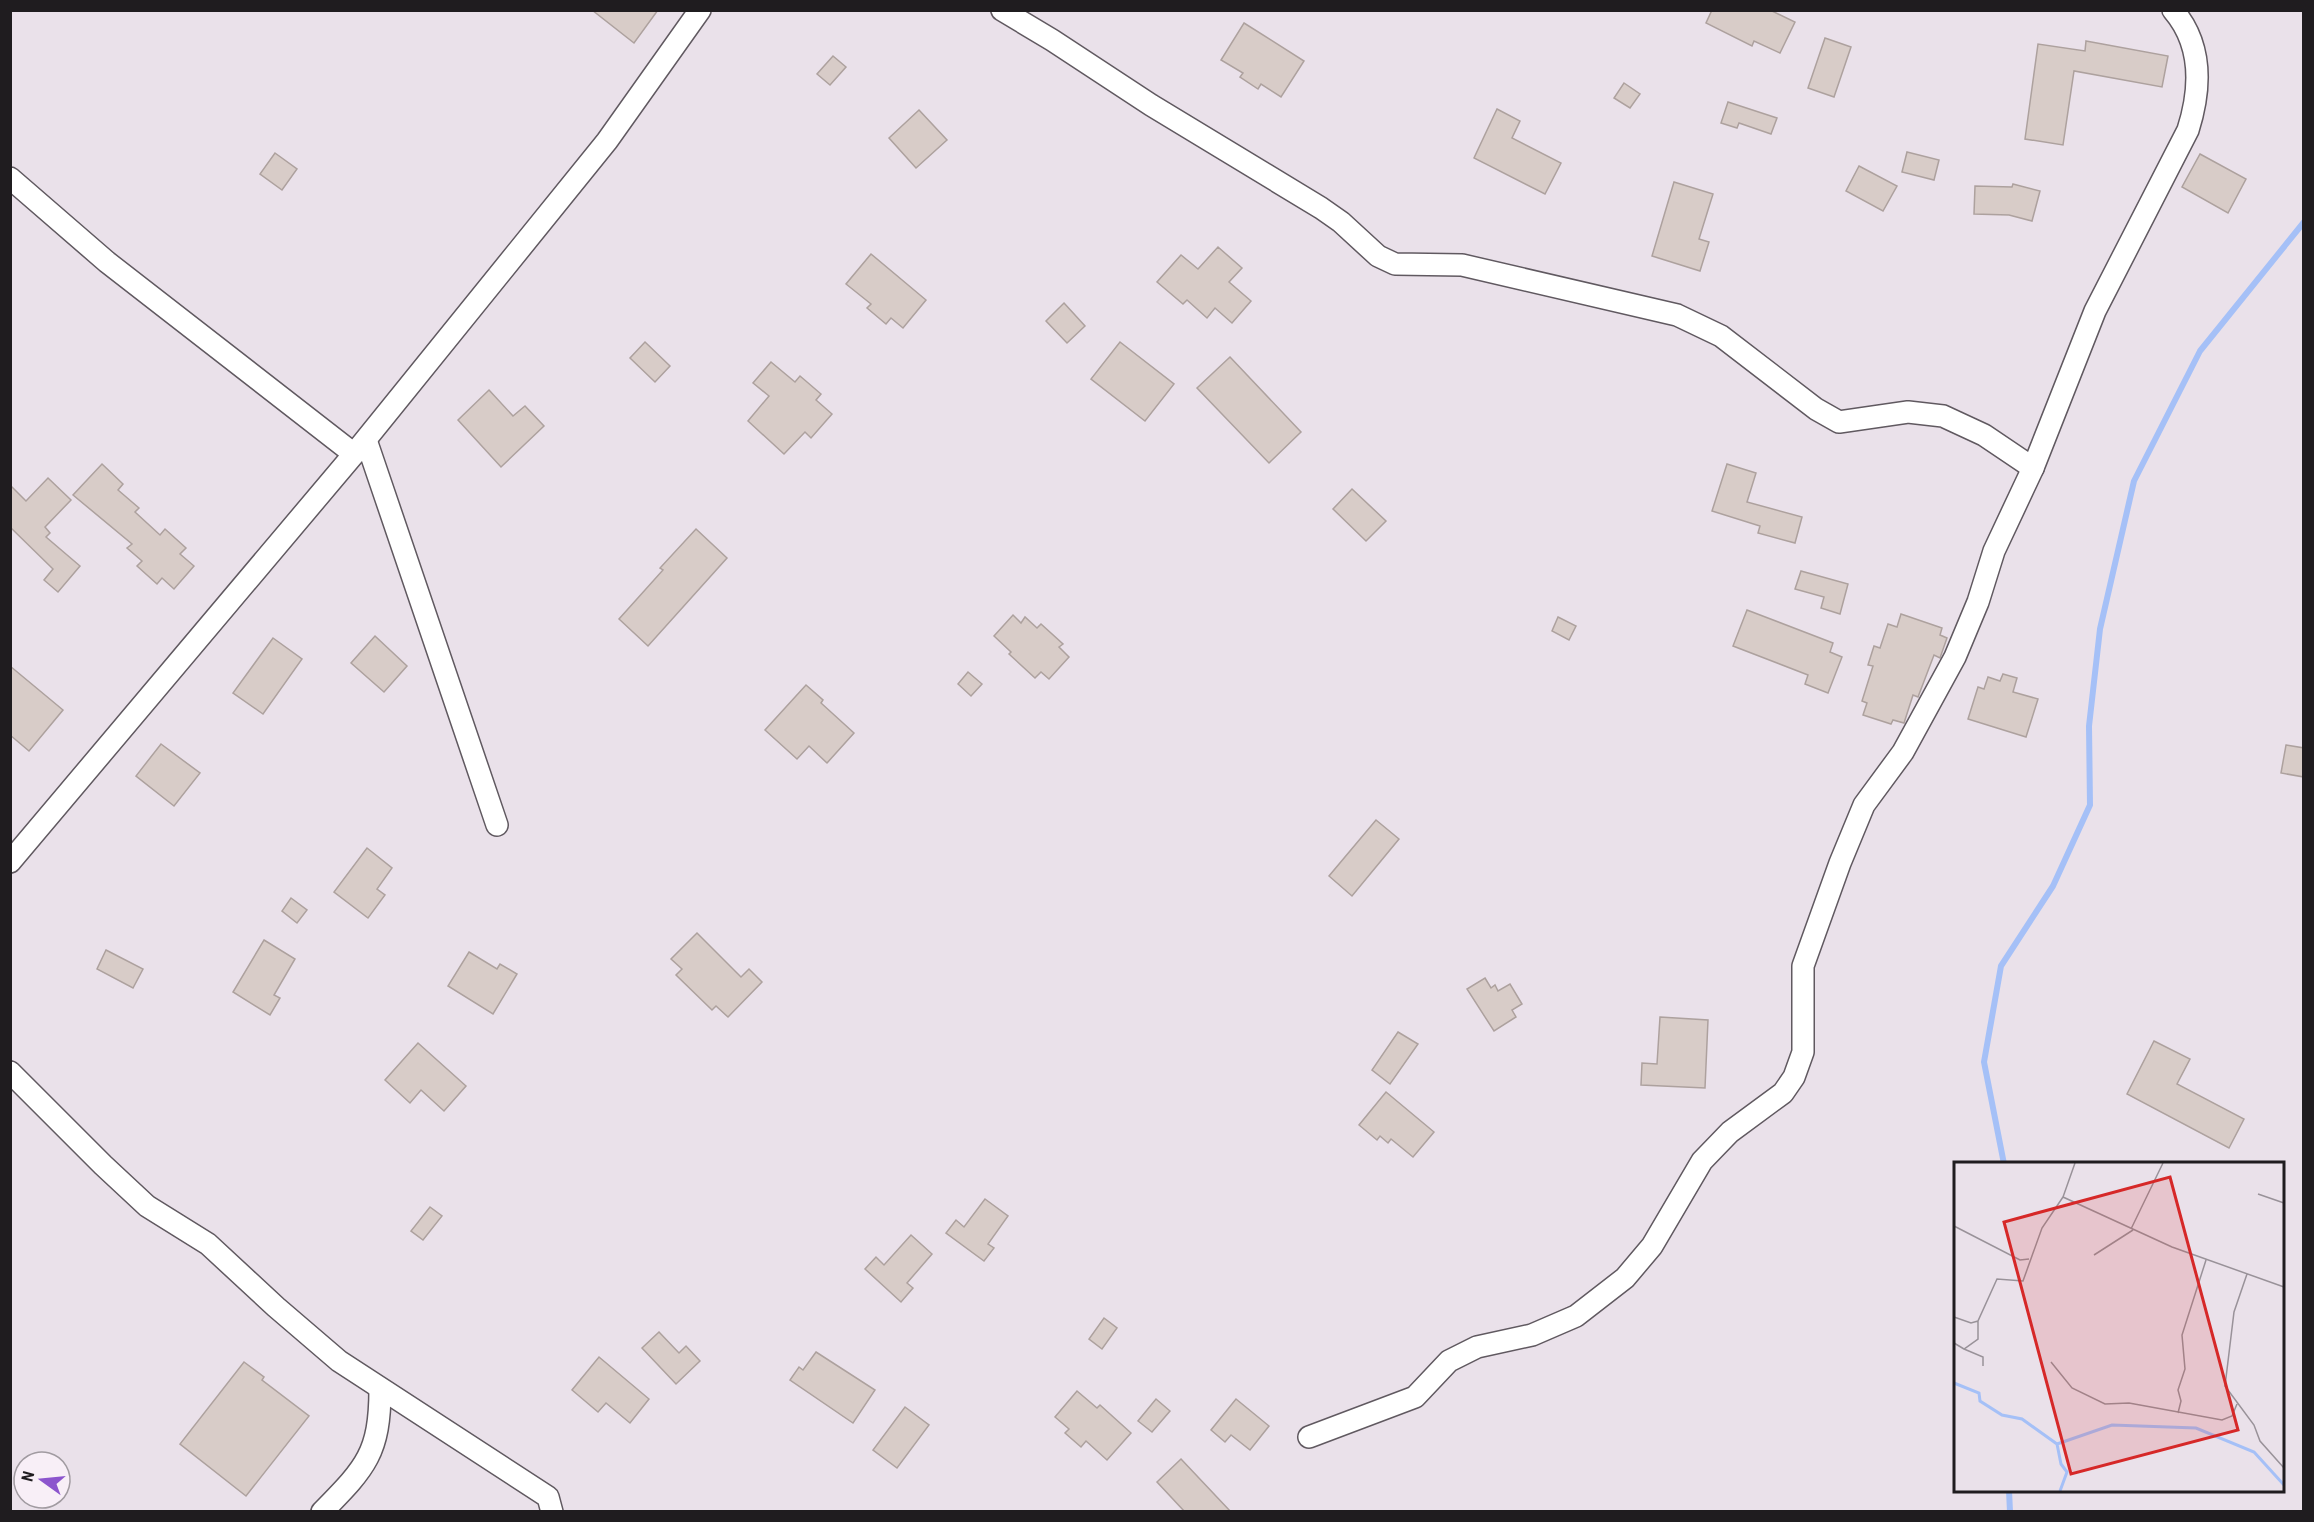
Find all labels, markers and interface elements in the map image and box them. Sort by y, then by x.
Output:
inset map [1954,1162,2284,1492]
north arrow [12,1450,72,1510]
text: N [18,1469,38,1483]

